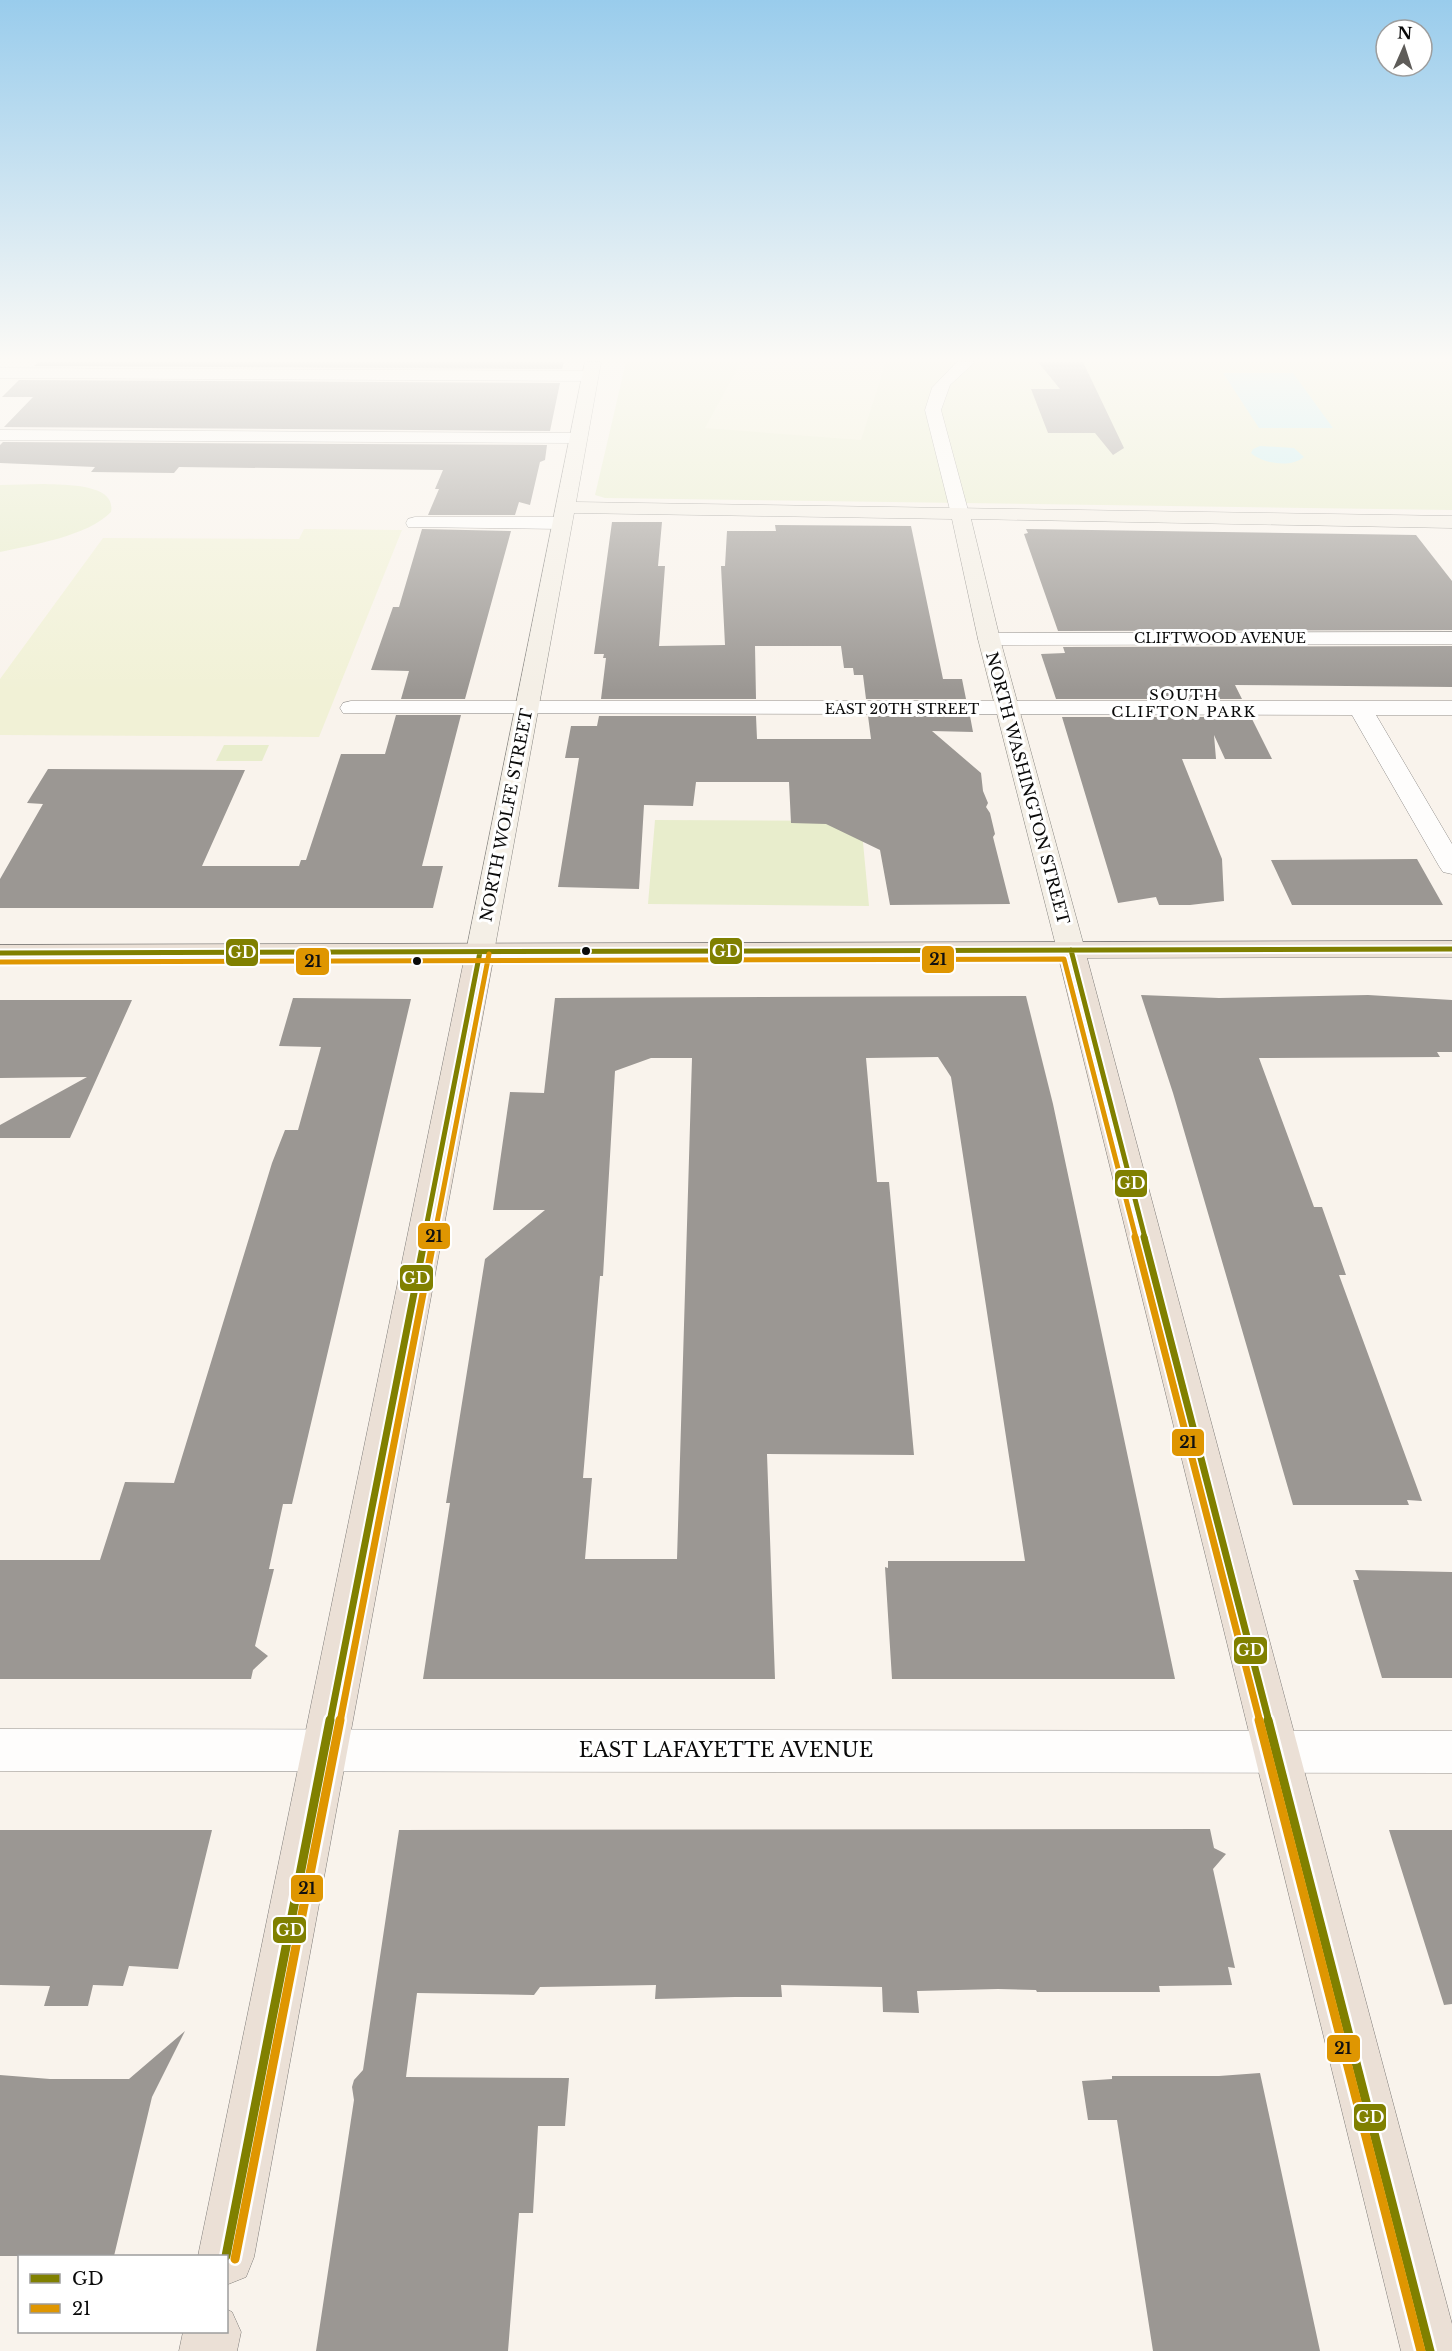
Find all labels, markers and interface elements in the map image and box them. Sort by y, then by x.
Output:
north arrow [1374,18,1434,78]
text: N [1397,23,1413,43]
street label: CLIFTWOOD AVENUE [1134,629,1306,647]
street label: NORTH WASHINGTON STREET [982,650,1074,926]
district label: SOUTH CLIFTON PARK [1111,685,1257,721]
street label: EAST 20TH STREET [825,700,979,718]
street label: NORTH WOLFE STREET [476,707,537,923]
line badge: GD [709,937,743,965]
line badge: GD [225,938,259,967]
text: GD [712,941,740,961]
text: GD [228,942,256,962]
unlabelled marker [580,945,592,957]
line badge: 21 [921,945,955,974]
line badge: 21 [295,947,330,976]
text: 21 [929,949,947,969]
text: 21 [304,951,322,971]
unlabelled marker [411,955,423,967]
line badge: GD [1114,1169,1148,1198]
text: GD [1117,1173,1145,1193]
line badge: 21 [417,1222,451,1250]
text: 21 [425,1226,443,1246]
line badge: GD [399,1264,434,1292]
text: GD [402,1268,430,1288]
line badge: 21 [1171,1428,1205,1457]
text: 21 [1179,1432,1197,1452]
line badge: GD [1233,1636,1268,1665]
text: GD [1236,1640,1264,1660]
street label: EAST LAFAYETTE AVENUE [579,1738,873,1762]
line badge: 21 [290,1874,324,1903]
text: 21 [298,1878,316,1898]
line badge: GD [272,1916,307,1944]
text: GD [276,1920,304,1940]
line badge: 21 [1326,2034,1361,2063]
text: 21 [1334,2038,1352,2058]
line badge: GD [1353,2103,1387,2132]
text: GD [1356,2107,1384,2127]
legend [18,2255,228,2333]
text: GD [72,2268,104,2290]
text: 21 [72,2298,91,2320]

